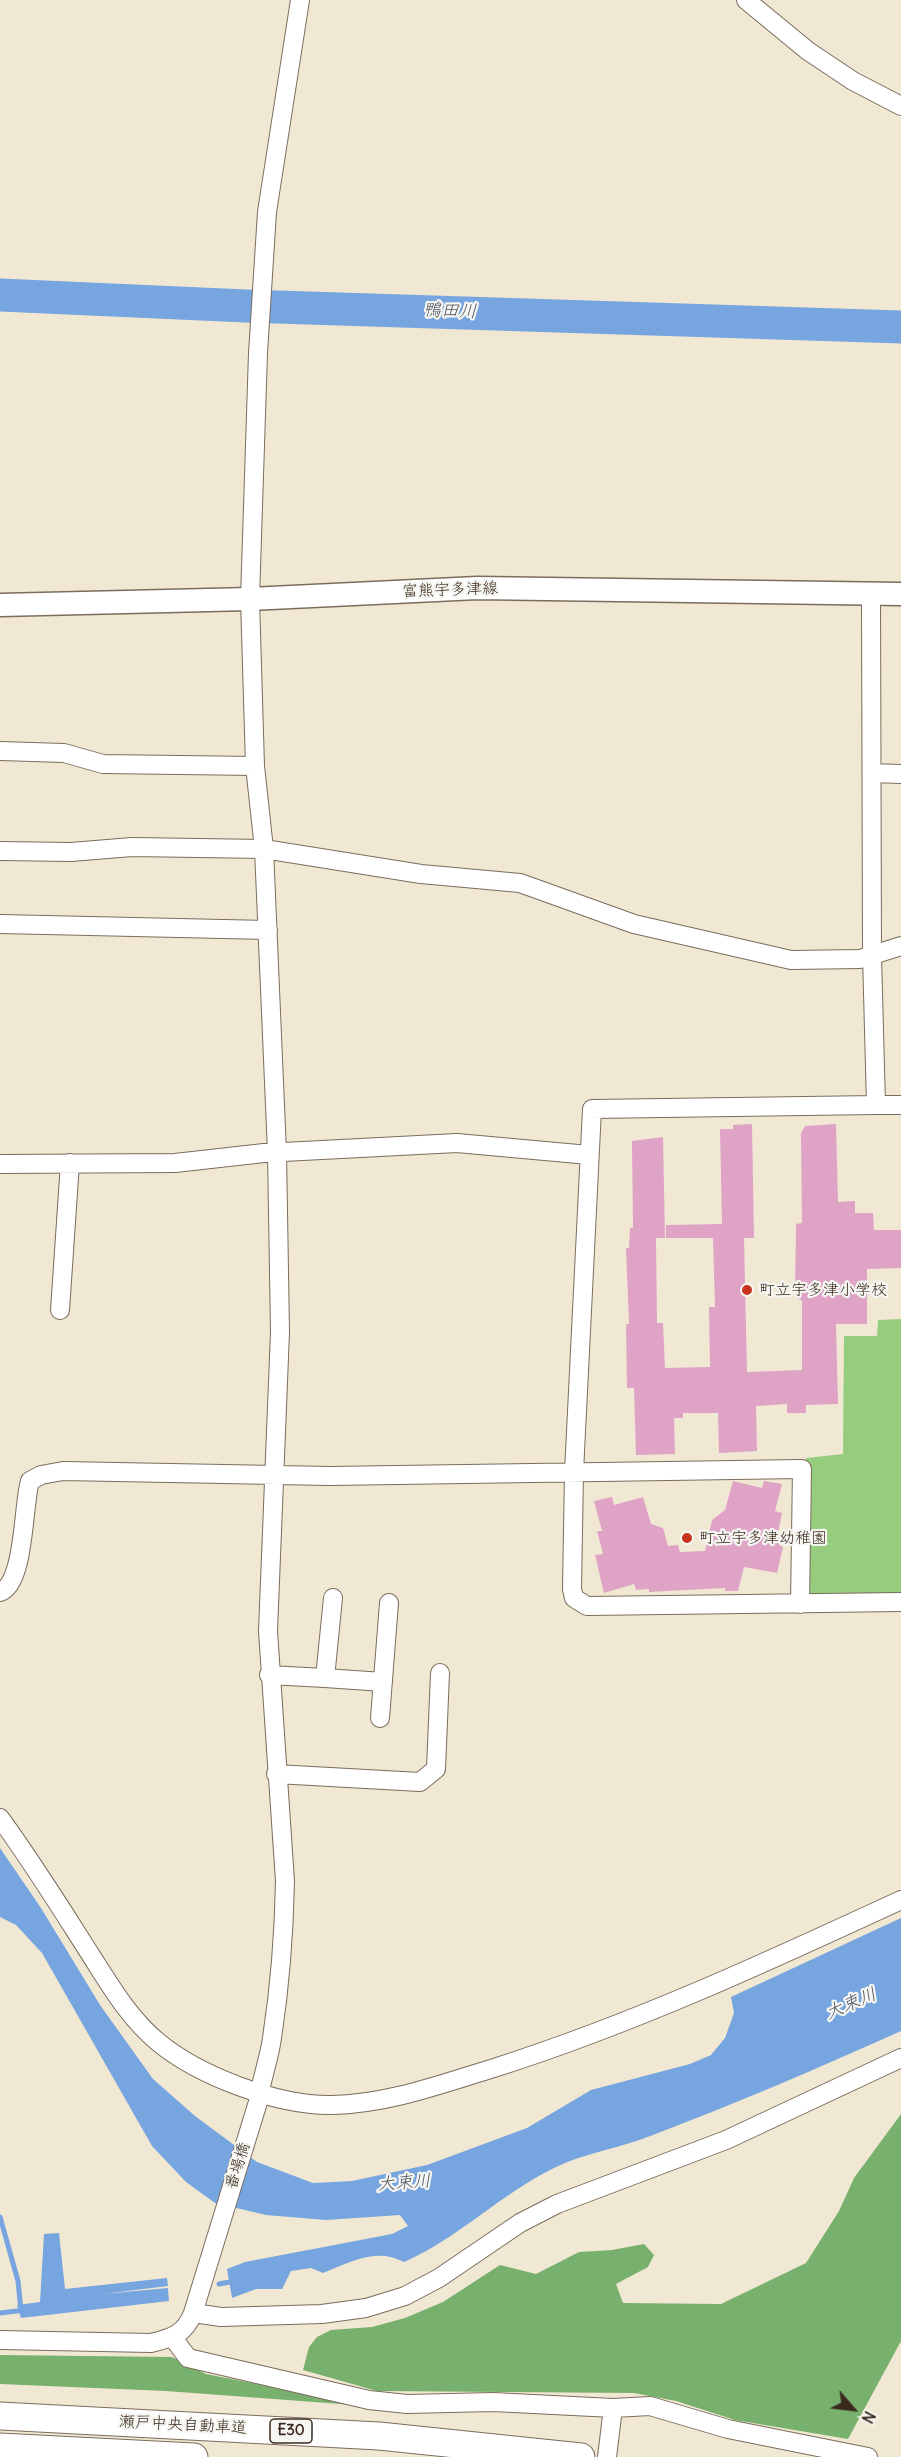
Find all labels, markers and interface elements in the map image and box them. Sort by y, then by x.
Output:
water label: 鴨田川 [423,299,477,323]
street label: 富熊宇多津線 [402,579,498,601]
place label: 町立宇多津小学校 [759,1280,887,1300]
marker: 町立宇多津小学校 [740,1283,754,1297]
place label: 町立宇多津幼稚園 [699,1528,827,1548]
marker: 町立宇多津幼稚園 [680,1531,694,1545]
water label: 大束川 [822,1984,880,2024]
street label: 番場橋 [222,2140,254,2192]
water label: 大束川 [376,2170,432,2196]
north arrow [823,2379,883,2439]
text: N [857,2408,880,2427]
street label: 瀬戸中央自動車道 [119,2412,247,2438]
road number: E30 [270,2419,312,2443]

